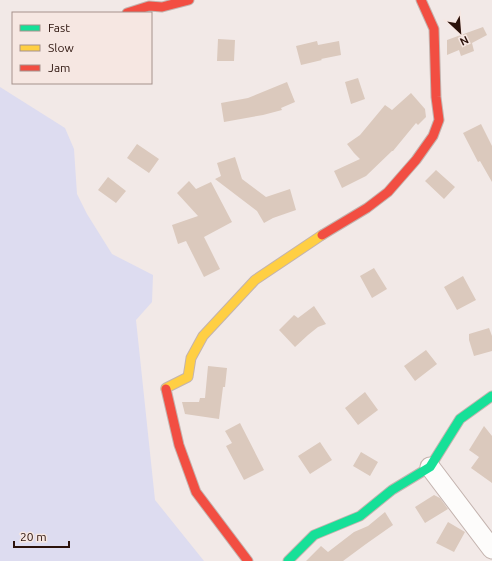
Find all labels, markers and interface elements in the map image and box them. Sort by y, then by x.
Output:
legend [12,12,152,84]
north arrow [440,12,480,52]
text: Fast [48,21,70,34]
text: N [458,34,471,48]
text: Slow [48,41,74,54]
text: Jam [48,61,70,74]
scale bar [14,523,69,549]
text: 20 m [20,530,47,543]

